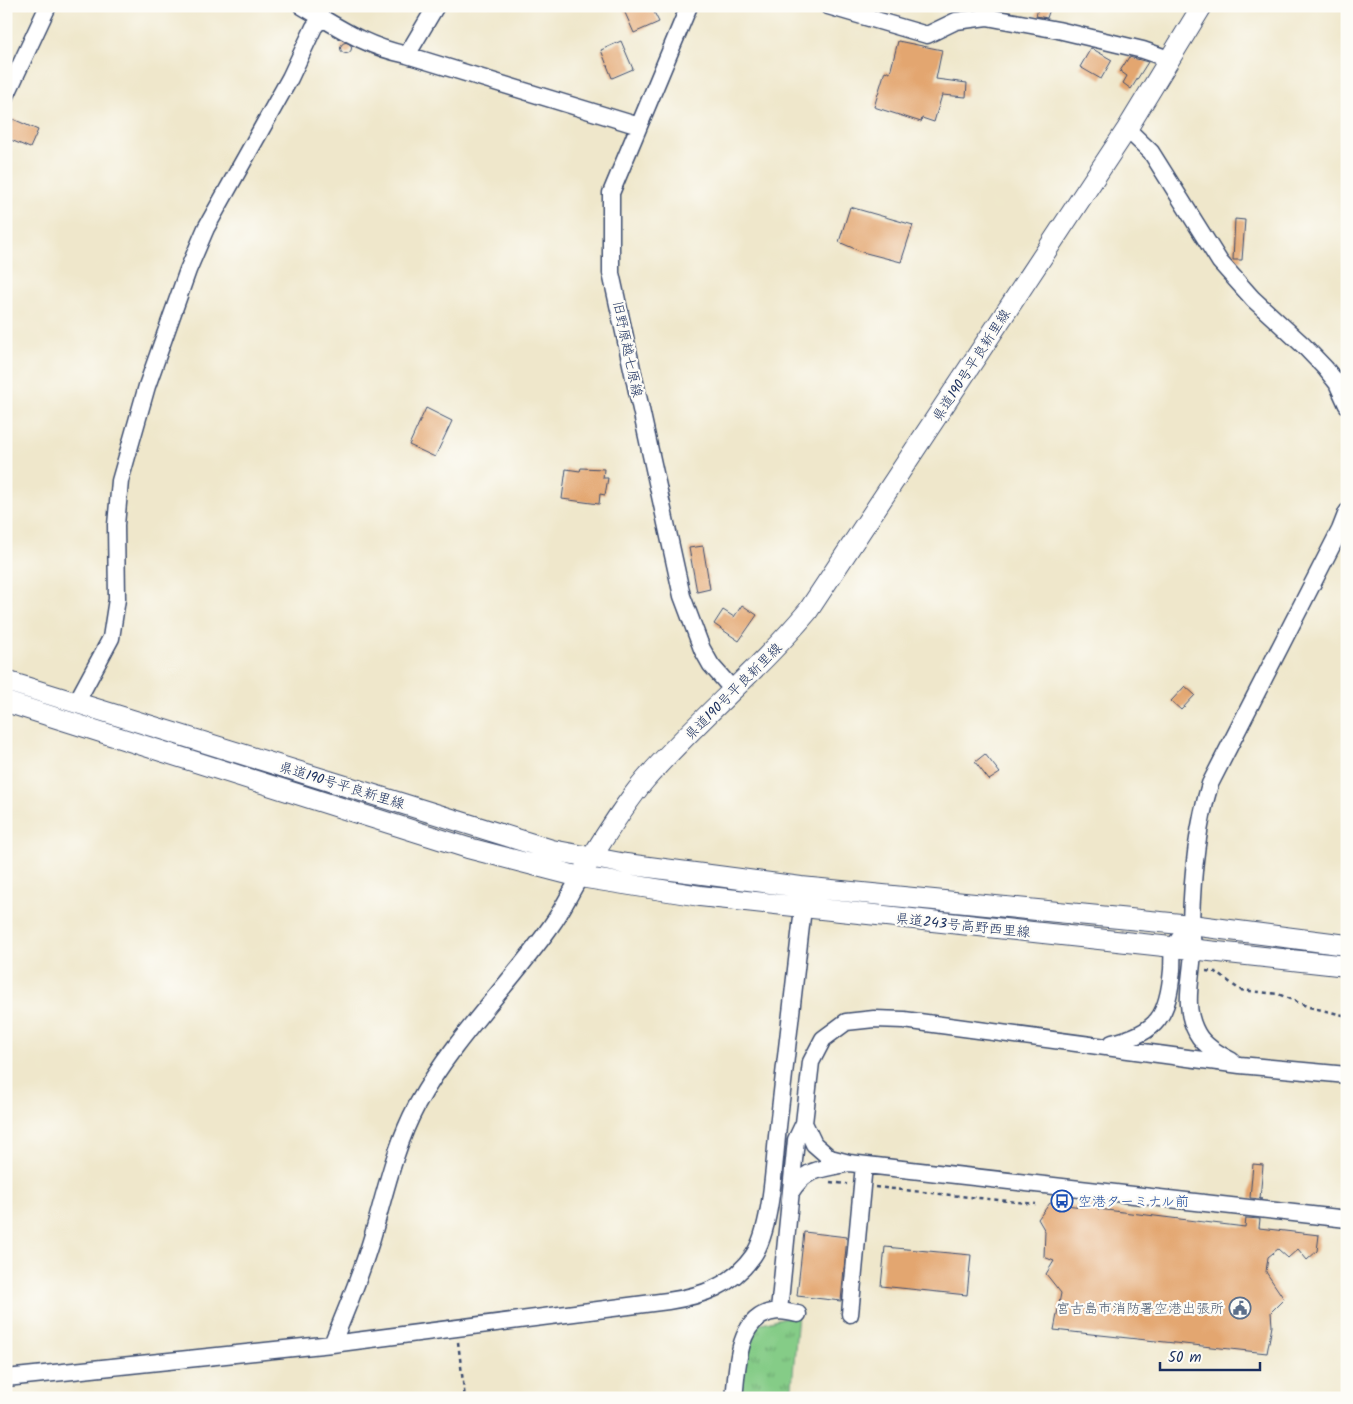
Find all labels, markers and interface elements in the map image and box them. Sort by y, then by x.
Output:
street label: 旧野原越七原線 [606,299,648,399]
street label: 県道190号平良新里線 [927,305,1017,426]
street label: 県道190号平良新里線 [680,638,788,746]
street label: 県道190号平良新里線 [276,756,407,816]
street label: 県道243号高野西里線 [894,908,1032,944]
bus stop icon: 空港ターミナル前 [1050,1189,1074,1213]
place label: 空港ターミナル前 [1078,1191,1189,1213]
public building icon: 宮古島市消防署空港出張所 [1228,1296,1252,1320]
place label: 宮古島市消防署空港出張所 [1056,1298,1224,1320]
scale bar [1160,1339,1260,1371]
text: 50 m [1168,1346,1202,1370]

